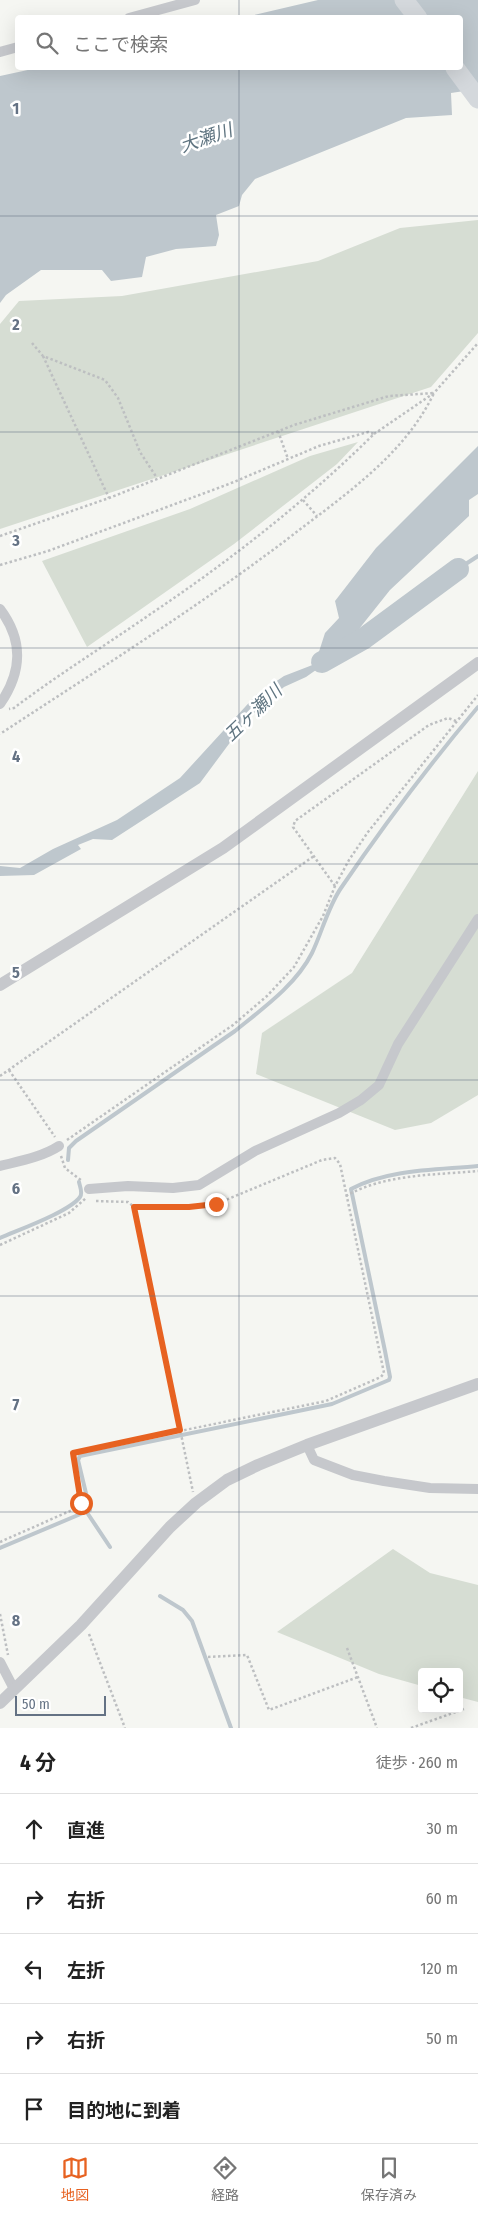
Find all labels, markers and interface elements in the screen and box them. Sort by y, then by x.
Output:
search box [15,15,463,70]
icon: search [33,29,61,57]
text: ここで検索 [73,33,168,56]
text: 1 [13,99,19,118]
water label: 大瀬川 [177,118,237,157]
text: 2 [11,315,20,334]
text: 3 [11,531,20,550]
water label: 五ヶ瀬川 [219,679,288,746]
text: 4 [12,747,20,766]
text: 5 [12,963,20,982]
text: 6 [12,1179,20,1198]
route end [205,1193,228,1216]
text: 7 [13,1395,20,1414]
route start [70,1492,93,1515]
text: 8 [12,1611,21,1630]
map controls [418,1668,463,1713]
button: locate [418,1668,463,1713]
scale bar [15,1693,106,1716]
text: 50 m [22,1696,50,1713]
text: 4 分 [20,1750,56,1776]
text: 徒歩 · 260 m [376,1753,458,1772]
icon: ahead [20,1815,48,1843]
text: 直進 [67,1819,105,1842]
text: 30 m [426,1819,458,1838]
icon: right [20,1885,48,1913]
text: 右折 [67,1889,105,1912]
text: 60 m [426,1889,458,1908]
icon: left [20,1955,48,1983]
text: 左折 [67,1959,105,1982]
text: 120 m [420,1959,458,1978]
icon: right [20,2025,48,2053]
text: 右折 [67,2029,105,2052]
text: 50 m [426,2029,458,2048]
icon: arrive [20,2095,48,2123]
text: 目的地に到着 [67,2099,181,2122]
tab: 地図 [61,2154,89,2204]
tab: 経路 [211,2154,239,2204]
tab: 保存済み [361,2154,417,2204]

